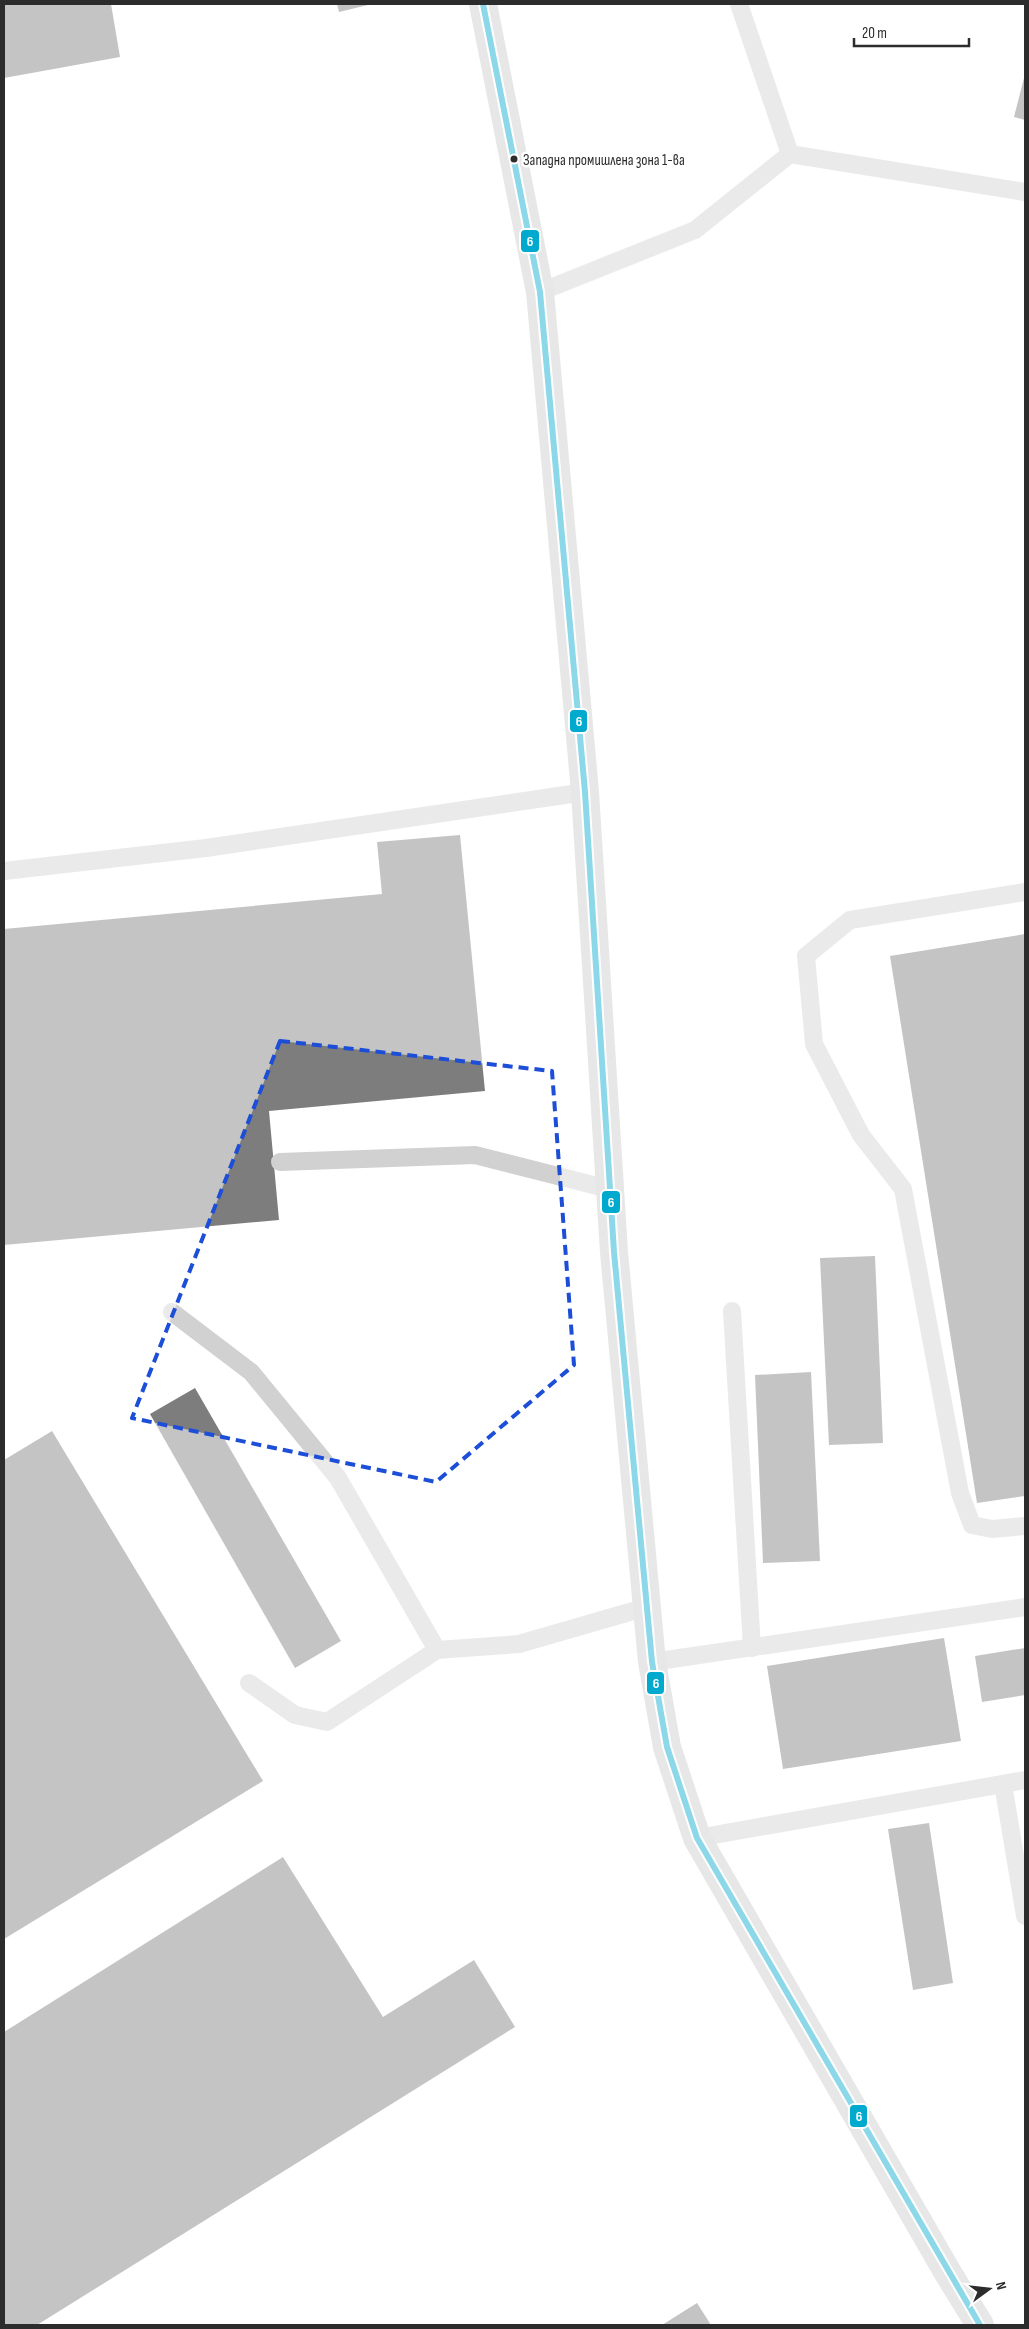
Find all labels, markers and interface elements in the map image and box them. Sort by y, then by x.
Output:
scale bar [854,15,969,47]
text: 20 m [862,24,887,43]
place label: Западна промишлена зона 1-ва [523,151,685,170]
marker: Западна промишлена зона 1-ва [509,154,519,164]
line badge: 6 [520,229,540,253]
text: 6 [527,233,534,250]
line badge: 6 [569,709,588,733]
text: 6 [576,713,583,730]
line badge: 6 [601,1190,621,1214]
text: 6 [608,1194,615,1211]
line badge: 6 [646,1671,665,1695]
text: 6 [653,1675,660,1692]
line badge: 6 [849,2104,868,2128]
text: 6 [856,2108,863,2125]
north arrow [964,2264,1014,2314]
text: N [992,2280,1010,2292]

